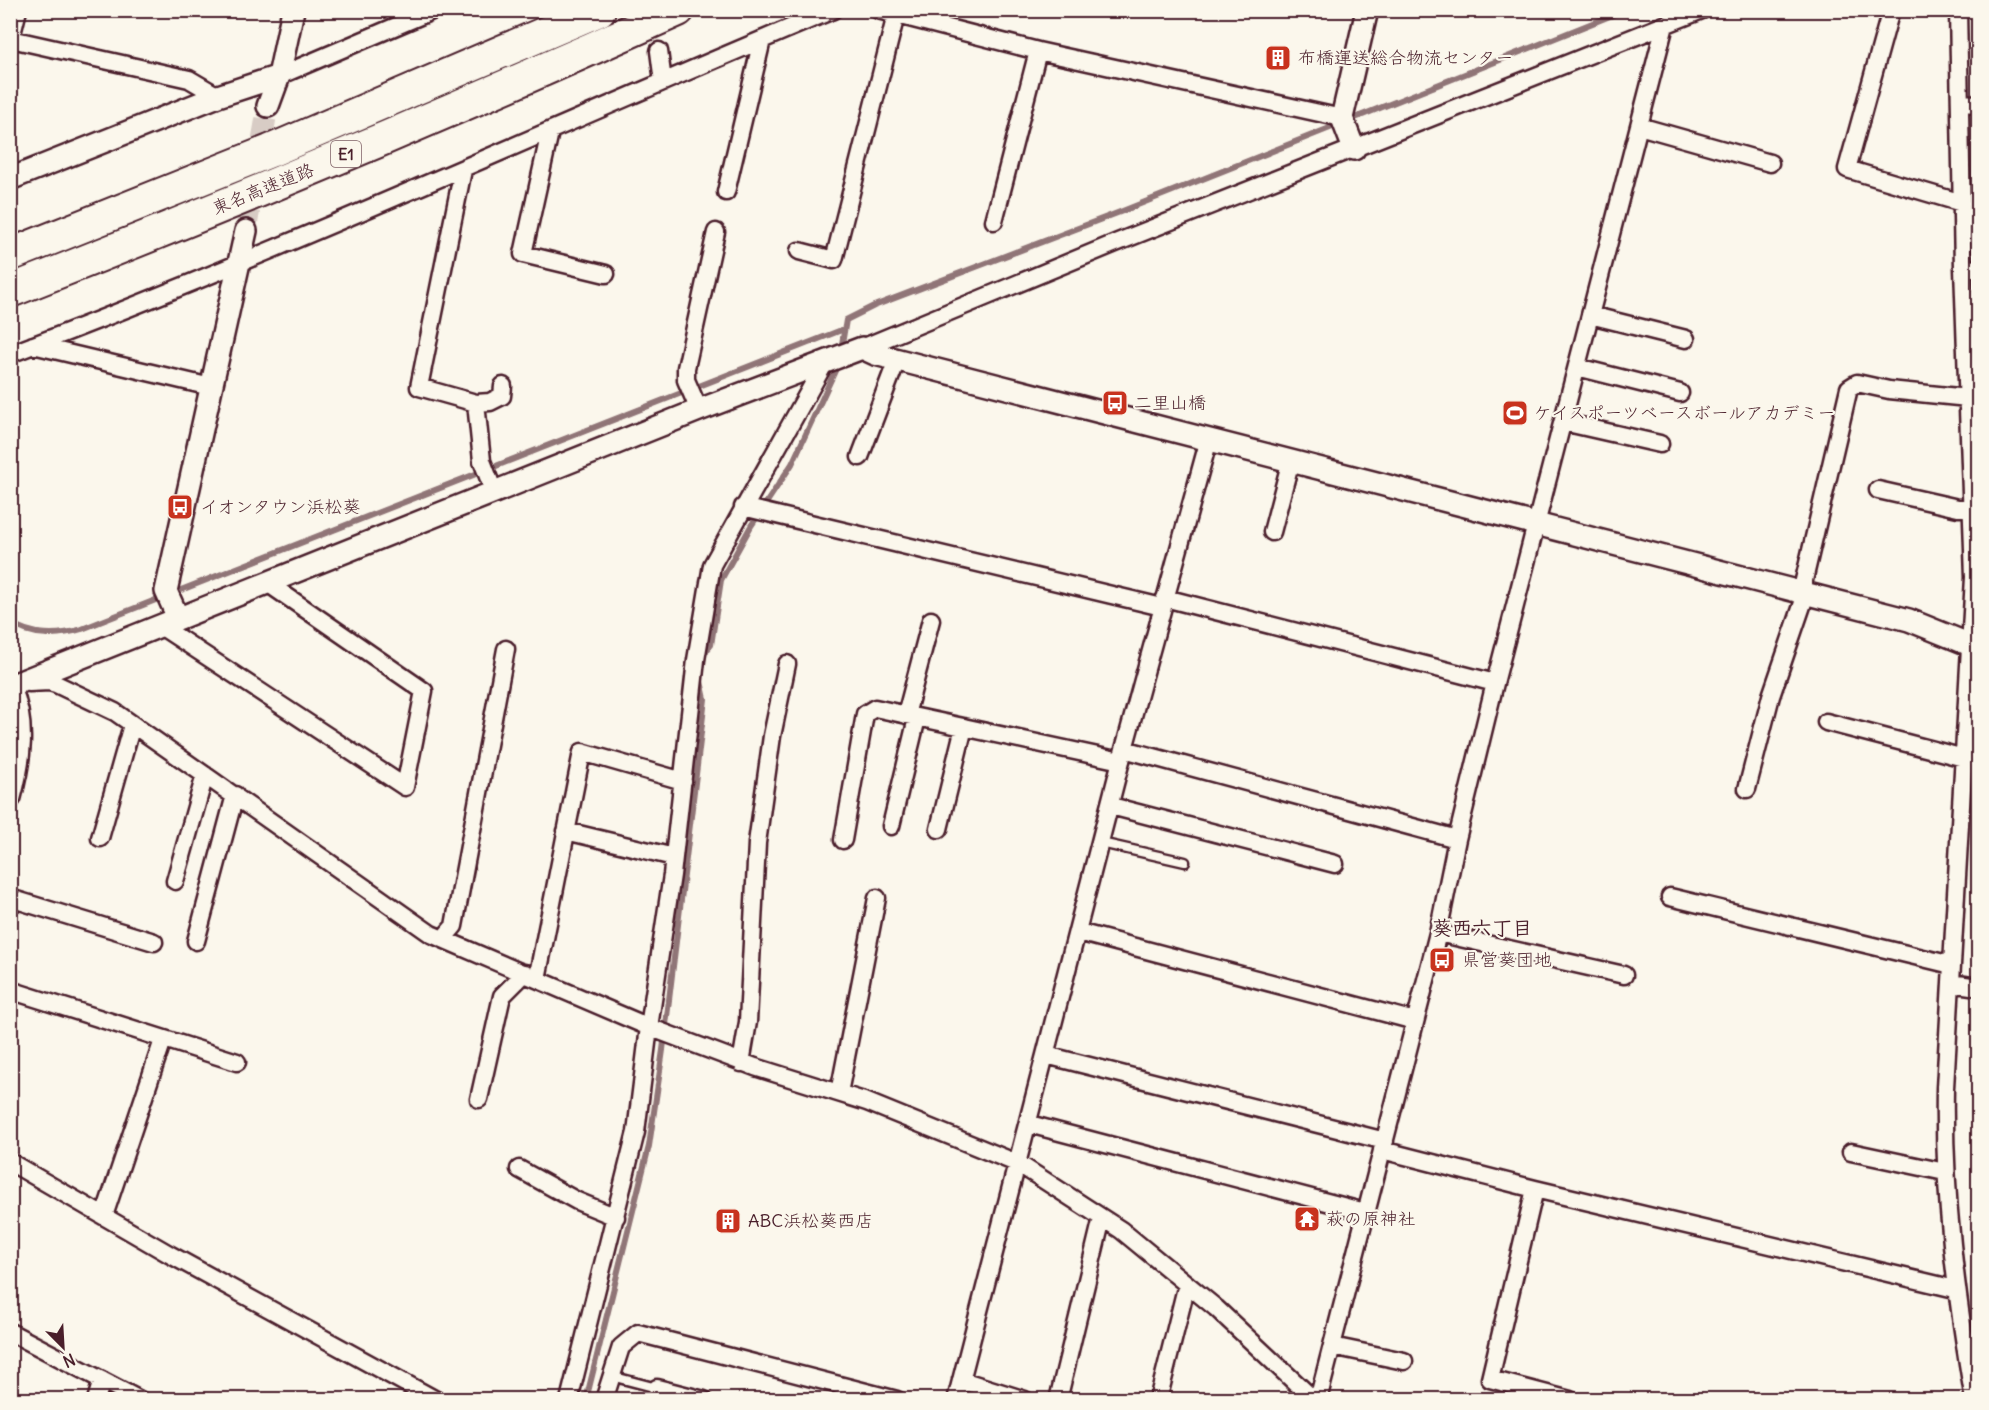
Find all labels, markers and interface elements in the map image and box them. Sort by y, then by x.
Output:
building icon: 布橋運送総合物流センター [1263,43,1293,73]
place label: 布橋運送総合物流センター [1298,46,1513,69]
road number: E1 [331,141,361,167]
street label: 東名高速道路 [208,158,317,219]
bus stop icon: 二里山橋 [1100,388,1130,418]
place label: 二里山橋 [1134,391,1206,414]
sports icon: ケイスポーツベースボールアカデミー [1500,398,1530,428]
place label: ケイスポーツベースボールアカデミー [1534,401,1835,424]
bus stop icon: イオンタウン浜松葵 [165,492,195,522]
place label: イオンタウン浜松葵 [200,495,361,518]
district label: 葵西六丁目 [1432,915,1532,940]
bus stop icon: 県営葵団地 [1427,945,1457,975]
place label: 県営葵団地 [1462,948,1552,971]
temple icon: 萩の原神社 [1292,1204,1322,1234]
building icon: ABC浜松葵西店 [713,1206,743,1236]
place label: 萩の原神社 [1326,1207,1416,1230]
place label: ABC浜松葵西店 [748,1209,873,1232]
north arrow [33,1317,93,1377]
text: N [60,1349,78,1372]

